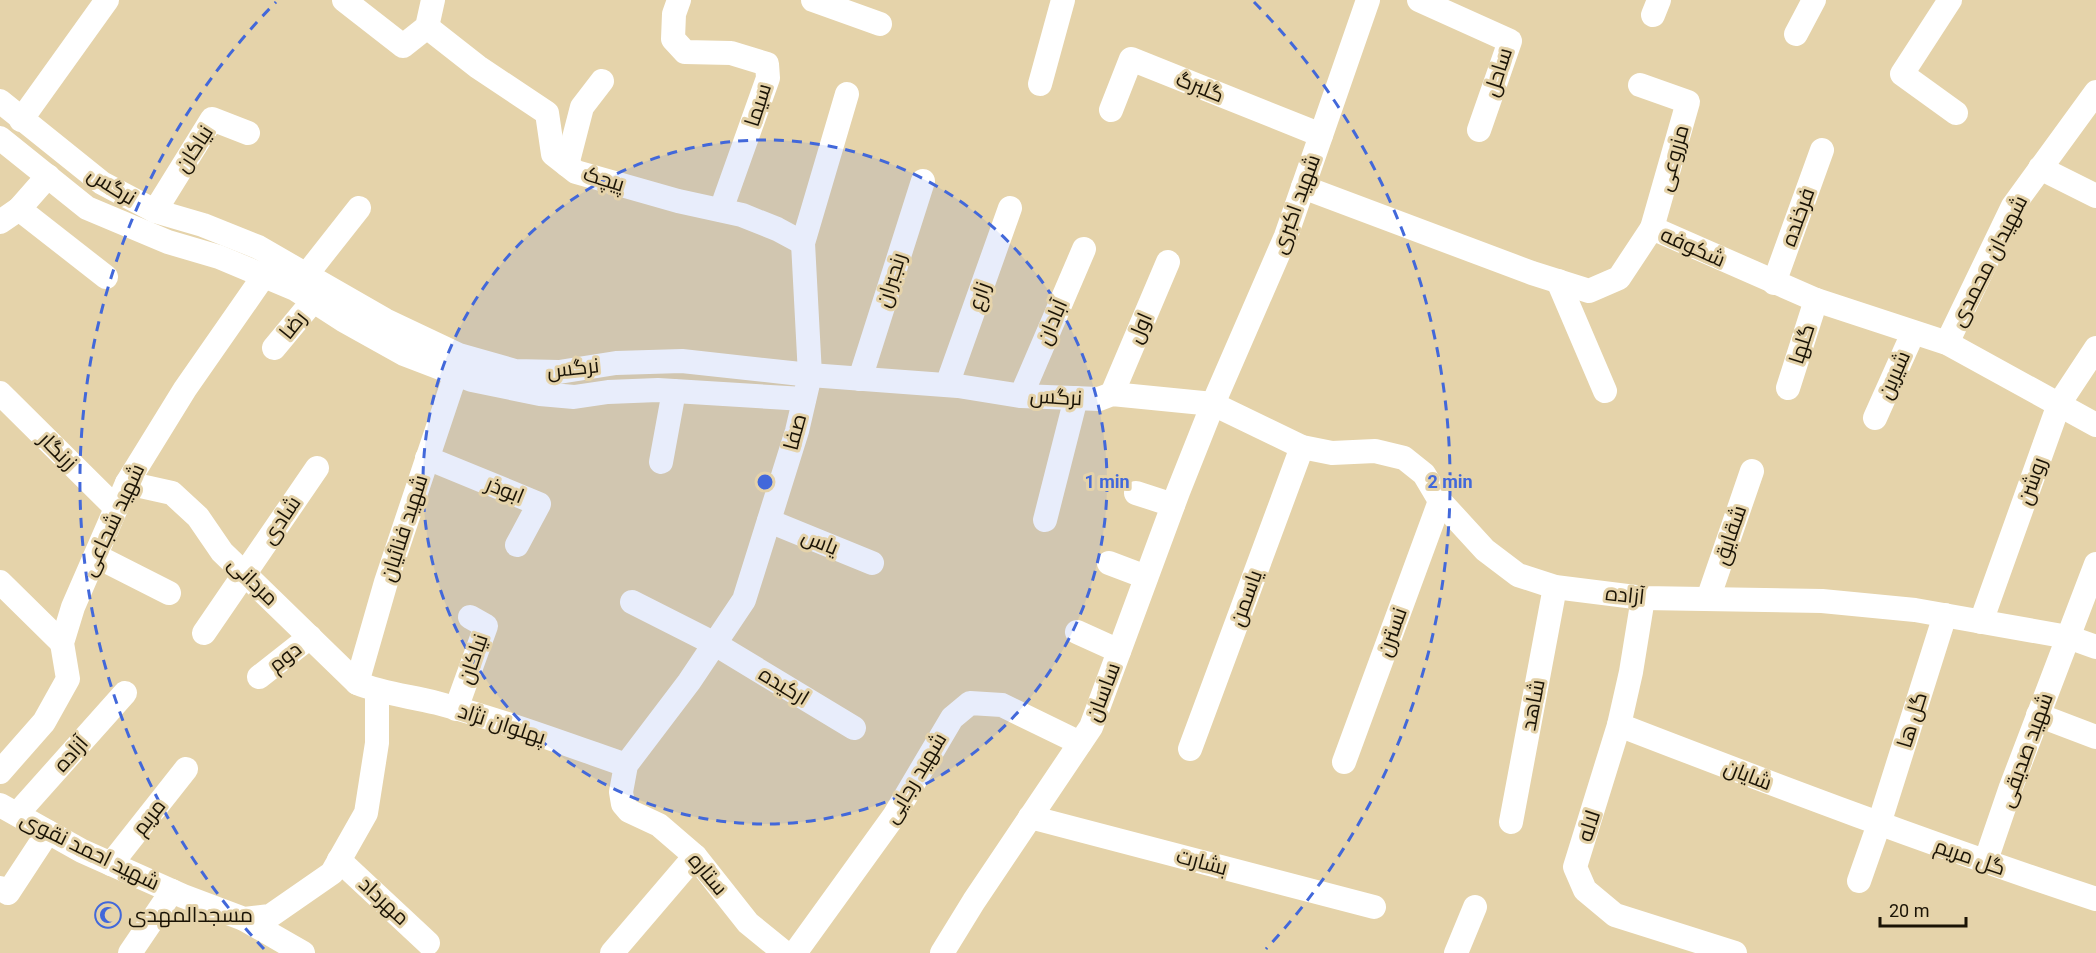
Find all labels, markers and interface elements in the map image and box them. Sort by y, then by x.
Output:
street label: ساحل [1479,45,1518,100]
street label: گلبرگ [1173,67,1227,107]
street label: سیما [740,80,776,130]
street label: نیاکان [170,121,219,178]
street label: مزروعی [1652,122,1695,194]
street label: شهید اکبری [1267,151,1326,257]
street label: پیچک [580,161,628,199]
street label: نرگس [83,162,141,211]
street label: فرخنده [1776,185,1820,249]
street label: شهیدان محمدی [1946,191,2033,331]
street label: شکوفه [1657,222,1729,272]
street label: رنجبران [871,250,912,311]
street label: زارع [963,279,997,314]
street label: آبادان [1032,295,1073,349]
street label: رضا [275,306,311,344]
street label: اول [1123,309,1158,347]
street label: گلها [1784,321,1821,367]
street label: شیرین [1873,347,1916,403]
street label: نرگس [546,353,600,384]
street label: نرگس [1029,384,1083,411]
street label: صفا [779,411,811,453]
street label: زرنگار [34,427,82,475]
street label: روشن [2012,454,2053,508]
street label: شهید شجاعی [77,460,150,580]
street label: ابوذر [481,471,528,508]
text: 1 min [1084,471,1130,492]
text: 2 min [1427,471,1473,492]
street label: شهید فنائیان [375,472,434,585]
centre of rings [755,472,775,492]
street label: شادی [256,492,306,549]
street label: شقایق [1709,502,1752,568]
street label: یاس [798,524,842,561]
street label: مردانی [222,552,283,611]
street label: یاسمن [1225,566,1268,630]
street label: آزاده [1604,581,1646,609]
street label: نسترن [1372,604,1413,660]
street label: نیاکان [453,631,494,687]
street label: دوم [264,637,307,679]
street label: ساسان [1081,659,1126,725]
street label: ارکیده [755,662,813,710]
street label: شاهد [1516,677,1550,733]
street label: گل ها [1892,689,1933,751]
street label: شهید صدیقی [1994,690,2059,811]
street label: پهلوان نژاد [455,699,549,751]
street label: شهید رجایی [879,728,952,828]
street label: آزاده [49,731,93,777]
street label: شایان [1720,755,1775,796]
street label: مریم [127,794,172,841]
street label: شهید احمد نقوی [16,807,163,896]
street label: لاله [1573,807,1605,845]
street label: گل مریم [1931,834,2009,882]
street label: بشارت [1174,844,1230,880]
street label: ستاره [684,848,732,900]
street label: مهرداد [353,872,414,931]
scale bar [1880,890,1966,928]
mosque icon: مسجدالمهدی [93,900,123,930]
text: 20 m [1889,900,1929,921]
place label: مسجدالمهدی [128,903,253,928]

